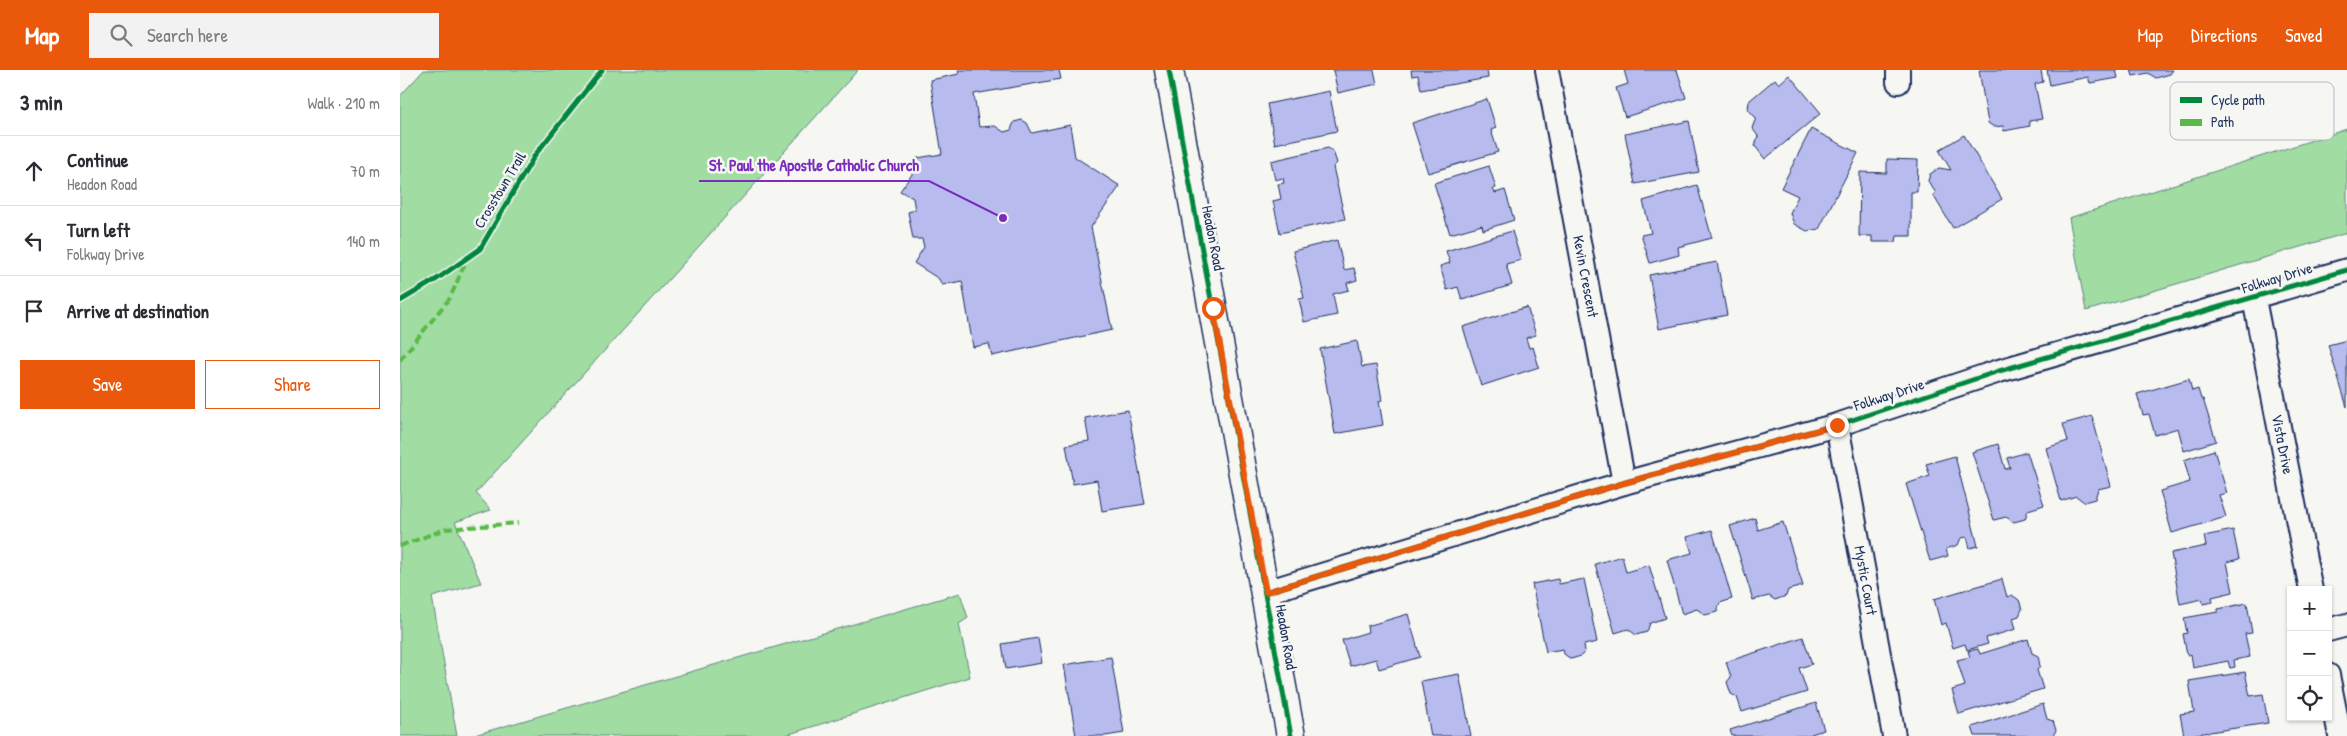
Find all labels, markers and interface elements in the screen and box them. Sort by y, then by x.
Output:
search box [89,13,439,58]
text: Map [25,19,59,51]
icon: search [107,21,135,49]
text: Search here [147,22,228,48]
text: Map [2138,23,2163,48]
text: Directions [2191,23,2257,48]
text: Saved [2285,23,2322,48]
legend [2170,82,2334,140]
text: 3 min [20,88,63,117]
text: Cycle path [2211,90,2265,110]
text: Walk · 210 m [307,92,380,114]
text: Path [2211,112,2234,131]
text: Continue [67,147,128,173]
street label: Crosstown Trail [468,147,531,232]
callout: St. Paul the Apostle Catholic Church [699,150,929,181]
text: St. Paul the Apostle Catholic Church [709,154,919,177]
icon: ahead [20,157,48,185]
text: 70 m [350,160,380,182]
text: Headon Road [67,173,137,195]
street label: Headon Road [1197,204,1230,272]
text: Turn left [67,217,130,243]
icon: left [20,227,48,255]
text: 140 m [346,230,380,252]
street label: Kevin Crescent [1568,234,1604,320]
text: Folkway Drive [67,243,145,265]
street label: Folkway Drive [2238,257,2315,298]
icon: arrive [20,297,48,325]
route start [1202,297,1225,320]
text: Arrive at destination [67,298,209,324]
button: Save [20,360,195,409]
button: Share [205,360,380,409]
street label: Folkway Drive [1850,373,1927,416]
street label: Vista Drive [2267,412,2299,476]
route end [1826,414,1849,437]
street label: Mystic Court [1849,544,1883,618]
map controls [2287,586,2332,721]
button: + [2287,586,2332,631]
street label: Headon Road [1270,603,1303,671]
button: − [2287,631,2332,676]
button: locate [2287,676,2332,721]

